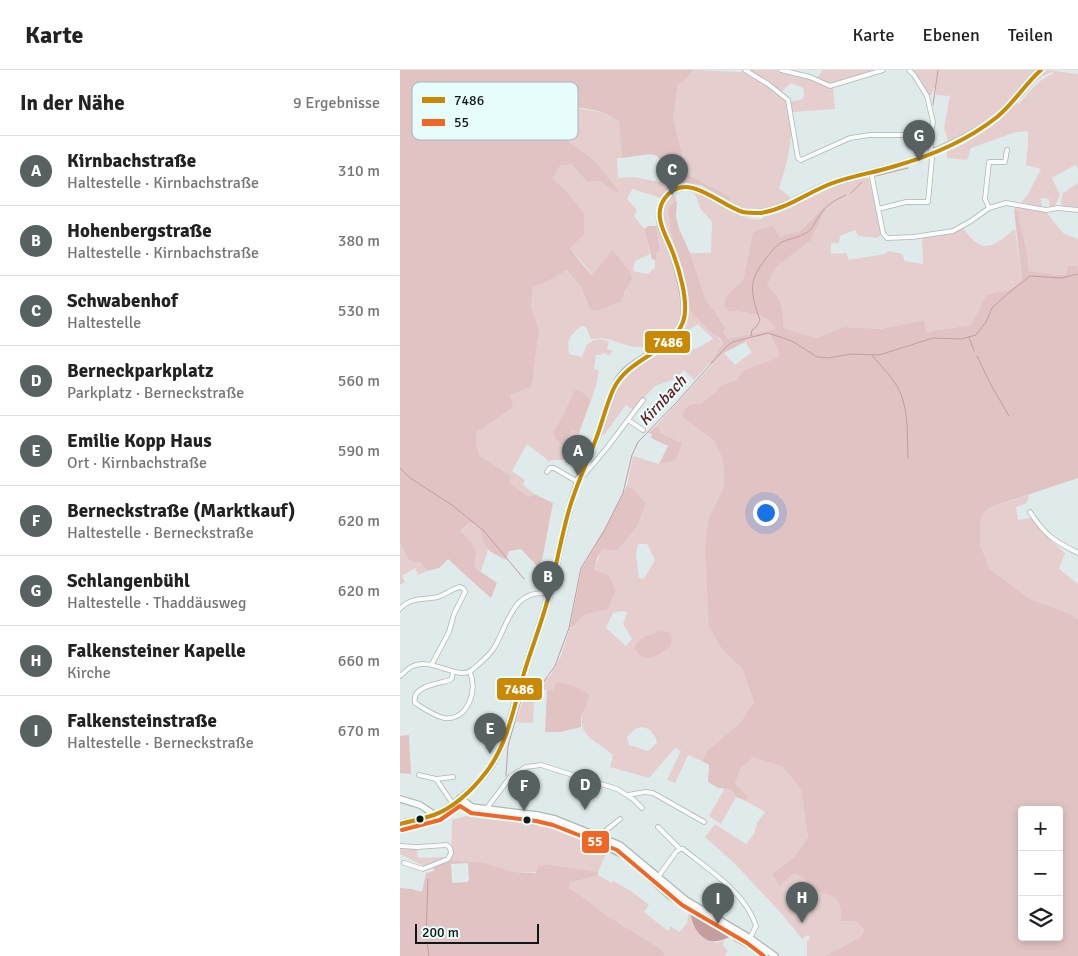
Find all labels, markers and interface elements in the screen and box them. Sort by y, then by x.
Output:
text: Karte [25,20,83,50]
text: Karte [852,24,894,46]
text: Ebenen [922,24,980,46]
text: Teilen [1008,24,1053,46]
legend [412,82,578,140]
text: In der Nähe [20,90,125,116]
text: 7486 [454,92,484,109]
text: 9 Ergebnisse [293,93,380,113]
text: 55 [454,114,469,131]
pin: G [903,120,935,161]
text: Kirnbachstraße [67,149,196,173]
pin: C [656,154,688,195]
text: A [31,161,41,181]
text: 310 m [338,161,380,181]
text: Haltestelle · Kirnbachstraße [67,173,259,193]
text: Hohenbergstraße [67,219,212,243]
text: B [31,231,41,251]
text: 380 m [338,231,380,251]
text: Haltestelle · Kirnbachstraße [67,243,259,263]
text: Schwabenhof [67,289,178,313]
text: C [31,301,41,321]
text: 530 m [338,301,380,321]
text: Haltestelle [67,313,141,333]
line badge: 7486 [644,330,691,354]
text: 7486 [653,334,684,351]
text: Berneckparkplatz [67,359,214,383]
text: D [31,371,41,391]
text: 560 m [338,371,380,391]
water label: Kirnbach [635,371,692,430]
text: Parkplatz · Berneckstraße [67,383,244,403]
text: Emilie Kopp Haus [67,429,212,453]
pin: A [562,435,594,476]
text: E [31,441,41,461]
text: 590 m [338,441,380,461]
text: Ort · Kirnbachstraße [67,453,207,473]
text: Berneckstraße (Marktkauf) [67,499,295,523]
your location [753,500,779,526]
text: F [32,511,40,531]
text: 620 m [338,511,380,531]
text: Haltestelle · Berneckstraße [67,523,254,543]
pin: B [532,561,564,602]
text: Schlangenbühl [67,569,190,593]
text: G [31,581,41,601]
text: 620 m [338,581,380,601]
text: Haltestelle · Thaddäusweg [67,593,247,613]
text: Falkensteiner Kapelle [67,639,246,663]
text: H [31,651,41,671]
text: 660 m [338,651,380,671]
text: Kirche [67,663,111,683]
line badge: 7486 [496,677,543,701]
text: 7486 [504,681,535,698]
text: Falkensteinstraße [67,709,217,733]
pin: E [474,713,506,754]
text: I [33,721,39,741]
text: 670 m [338,721,380,741]
text: Haltestelle · Berneckstraße [67,733,254,753]
pin: D [569,769,601,810]
pin: F [508,770,540,811]
map controls [1018,806,1063,941]
button: + [1018,806,1063,851]
unlabelled marker [415,814,425,824]
unlabelled marker [522,815,532,825]
line badge: 55 [581,830,610,854]
text: 55 [587,833,603,850]
button: − [1018,851,1063,896]
pin: H [786,882,818,923]
pin: I [702,883,734,924]
button: layers [1018,896,1063,941]
scale bar [415,921,539,944]
text: 200 m [422,924,459,941]

